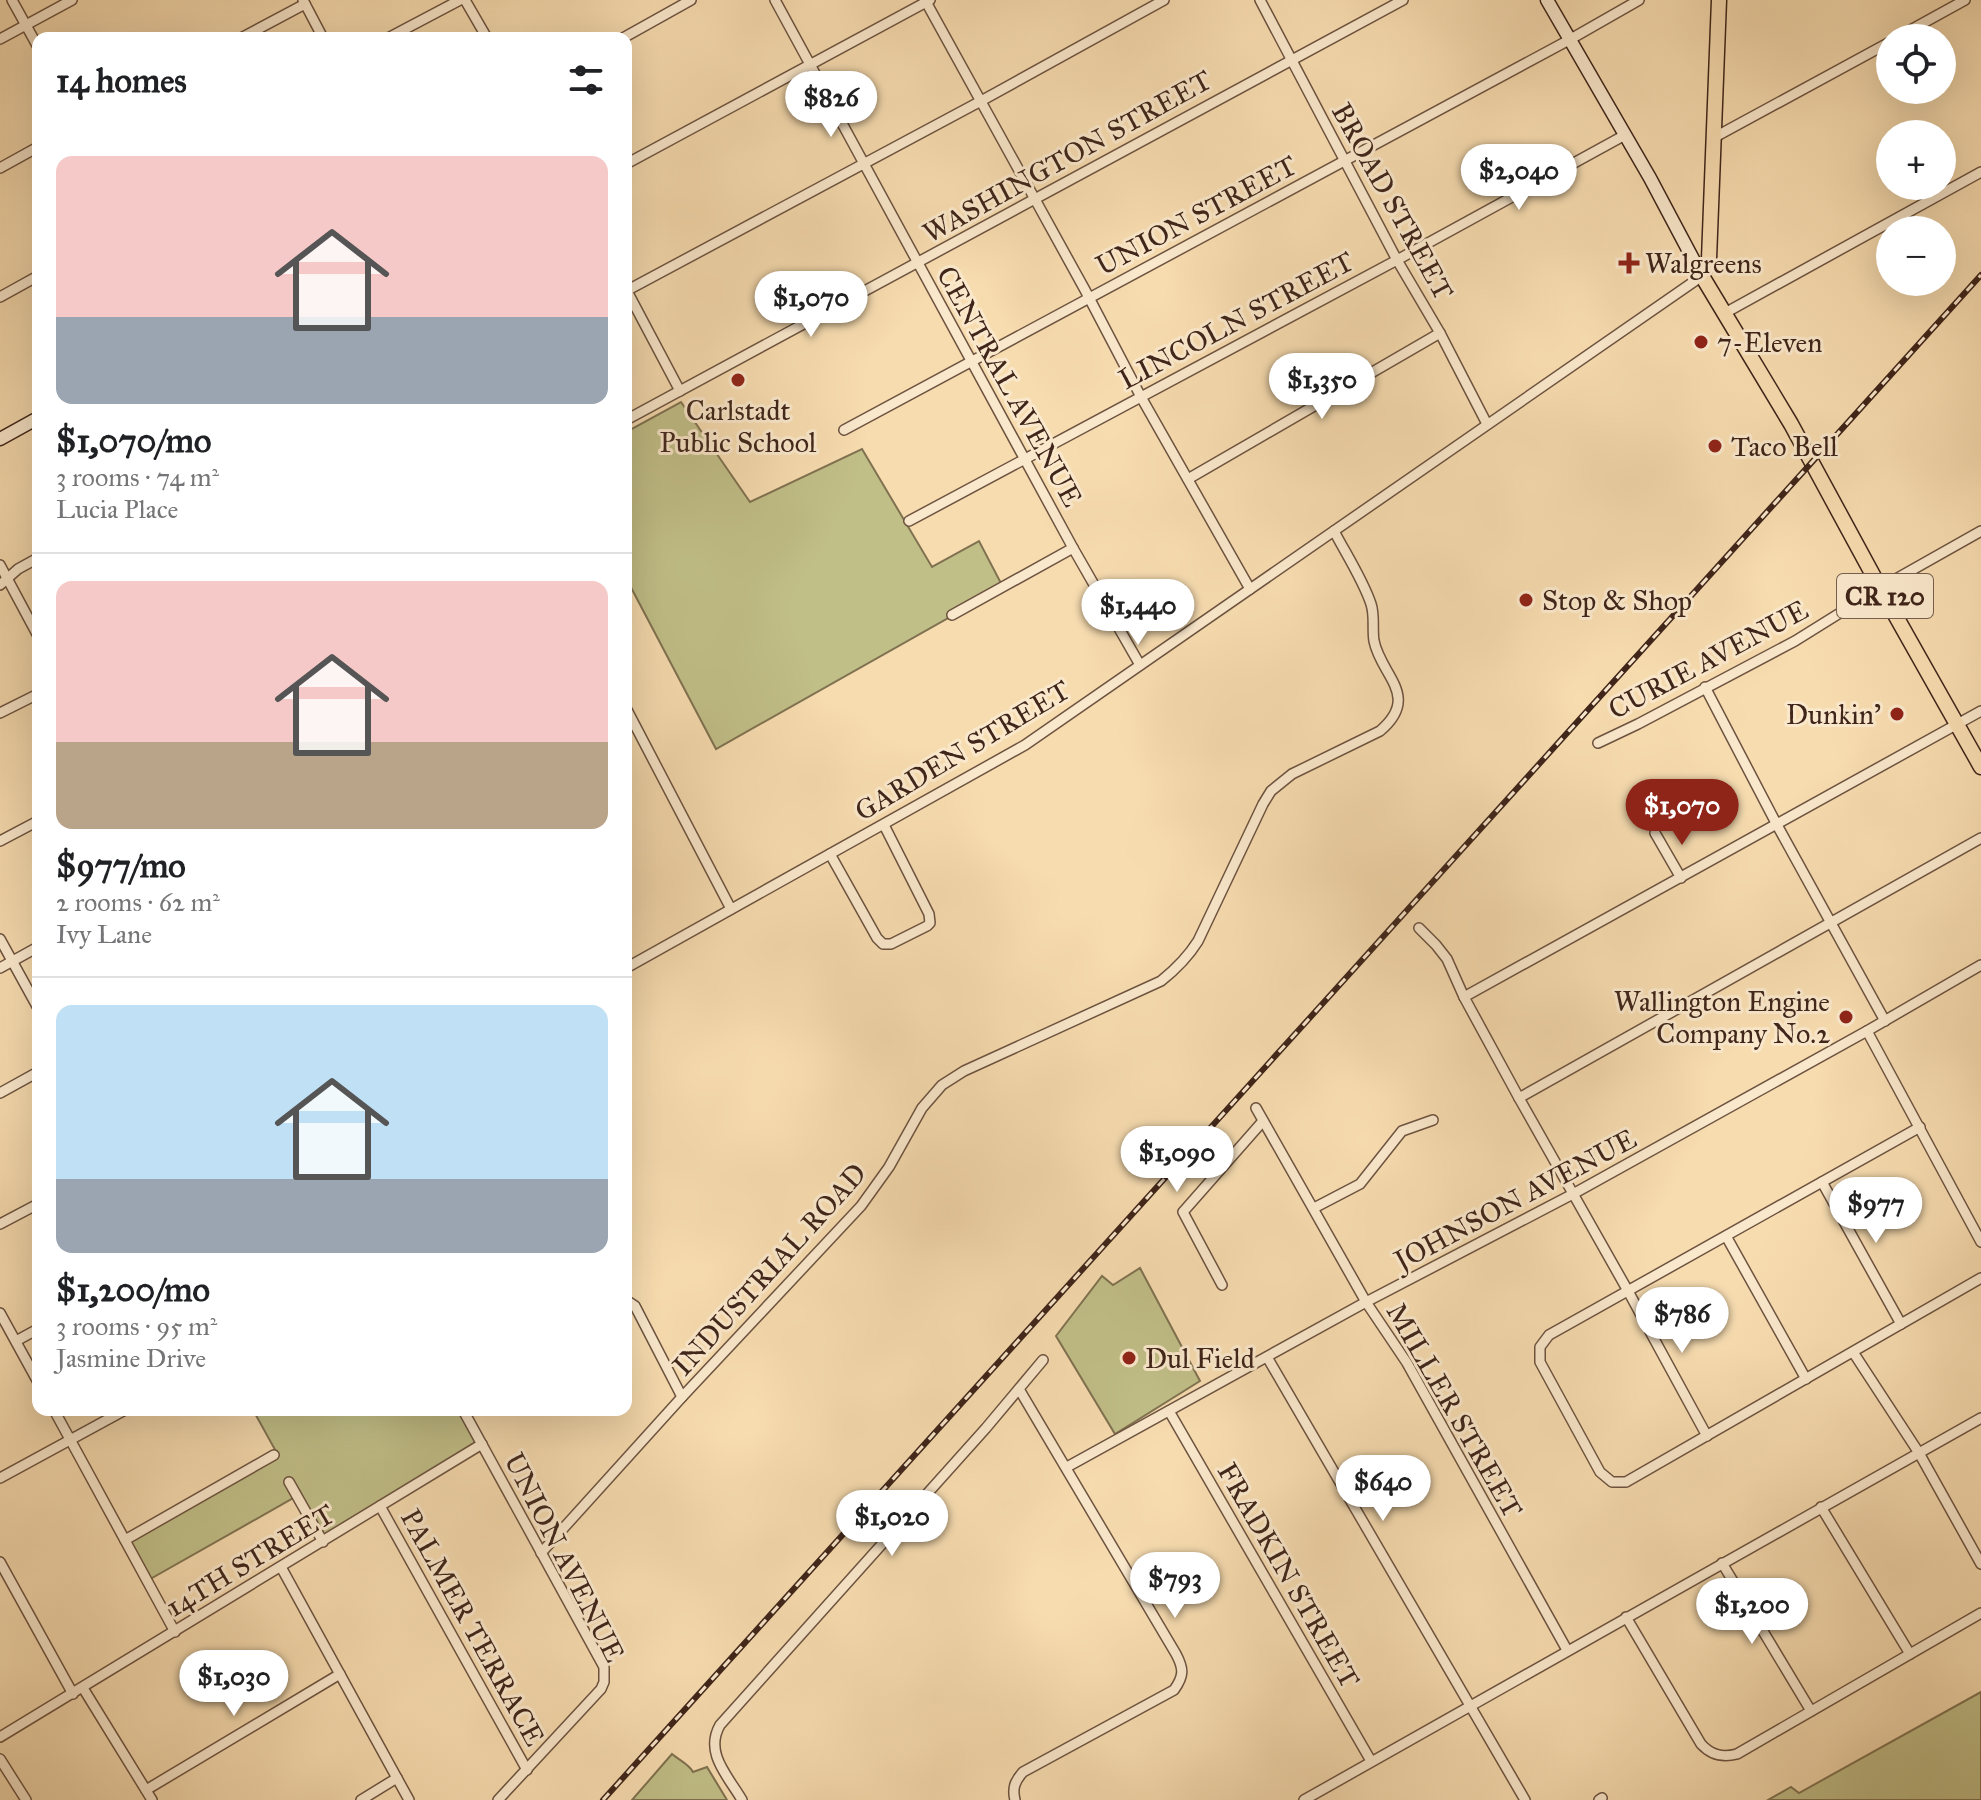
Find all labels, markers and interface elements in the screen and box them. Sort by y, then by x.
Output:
map controls [1876,24,1956,296]
button: locate [1876,24,1956,104]
icon: filters [564,58,608,102]
text: 14 homes [56,60,187,101]
street label: WASHINGTON STREET [917,62,1218,250]
pin: $826 [784,71,878,139]
text: $826 [803,81,859,113]
street label: BROAD STREET [1324,97,1461,306]
button: + [1876,120,1956,200]
pin: $2,040 [1454,144,1584,212]
street label: UNION STREET [1090,148,1303,283]
text: $2,040 [1479,154,1559,186]
icon: home [260,208,404,352]
button: − [1876,216,1956,296]
street label: LINCOLN STREET [1113,244,1360,397]
place label: Walgreens [1645,246,1762,281]
marker: Walgreens [1620,254,1638,272]
street label: CENTRAL AVENUE [929,260,1090,513]
pin: $1,070 [746,271,876,339]
text: $1,070 [773,281,849,313]
place label: 7-Eleven [1717,325,1822,360]
marker: 7-Eleven [1692,333,1710,351]
pin: $1,350 [1257,353,1387,421]
text: $1,350 [1287,363,1357,395]
marker: Carlstadt Public School [729,371,747,389]
place label: Carlstadt Public School [660,393,817,460]
text: $1,070/mo [56,420,211,461]
place label: Taco Bell [1731,429,1838,464]
marker: Taco Bell [1706,437,1724,455]
text: 3 rooms · 74 m² [56,461,219,493]
text: Lucia Place [56,493,178,525]
road number: CR 120 [1837,574,1933,618]
pin: $1,440 [1073,579,1203,647]
place label: Stop & Shop [1542,583,1692,618]
text: $1,440 [1099,589,1177,621]
marker: Stop & Shop [1517,591,1535,609]
street label: CURIE AVENUE [1602,592,1814,727]
icon: home [260,633,404,777]
street label: GARDEN STREET [848,672,1076,828]
place label: Dunkin' [1786,697,1881,732]
marker: Dunkin' [1888,705,1906,723]
pin: $1,070 [1617,779,1747,847]
text: $1,070 [1644,789,1720,821]
text: $977/mo [56,845,186,886]
text: 2 rooms · 62 m² [56,886,220,918]
text: Ivy Lane [56,918,152,950]
place label: Wallington Engine Company No.2 [1614,984,1830,1051]
marker: Wallington Engine Company No.2 [1837,1008,1855,1026]
icon: home [260,1057,404,1201]
street label: JOHNSON AVENUE [1386,1121,1642,1279]
pin: $1,090 [1112,1126,1242,1194]
text: $1,090 [1139,1136,1215,1168]
street label: INDUSTRIAL ROAD [665,1156,874,1383]
pin: $977 [1829,1177,1923,1245]
text: $977 [1847,1187,1905,1219]
text: $1,200/mo [56,1269,210,1310]
pin: $786 [1635,1287,1729,1355]
street label: MILLER STREET [1379,1297,1530,1524]
text: $786 [1654,1297,1710,1329]
text: 3 rooms · 95 m² [56,1310,217,1342]
place label: Dul Field [1145,1341,1255,1376]
text: Jasmine Drive [56,1342,206,1374]
marker: Dul Field [1120,1349,1138,1367]
street label: UNION AVENUE [497,1447,632,1668]
pin: $640 [1336,1455,1430,1523]
street label: FRADKIN STREET [1210,1456,1367,1694]
text: $640 [1354,1465,1412,1497]
pin: $1,020 [827,1490,957,1558]
street label: 14TH STREET [160,1496,341,1624]
text: $1,020 [854,1500,930,1532]
street label: PALMER TERRACE [393,1503,552,1752]
pin: $793 [1128,1552,1222,1620]
text: $793 [1148,1562,1202,1594]
pin: $1,200 [1687,1578,1817,1646]
text: $1,200 [1714,1588,1790,1620]
pin: $1,030 [169,1650,299,1718]
text: $1,030 [197,1660,271,1692]

